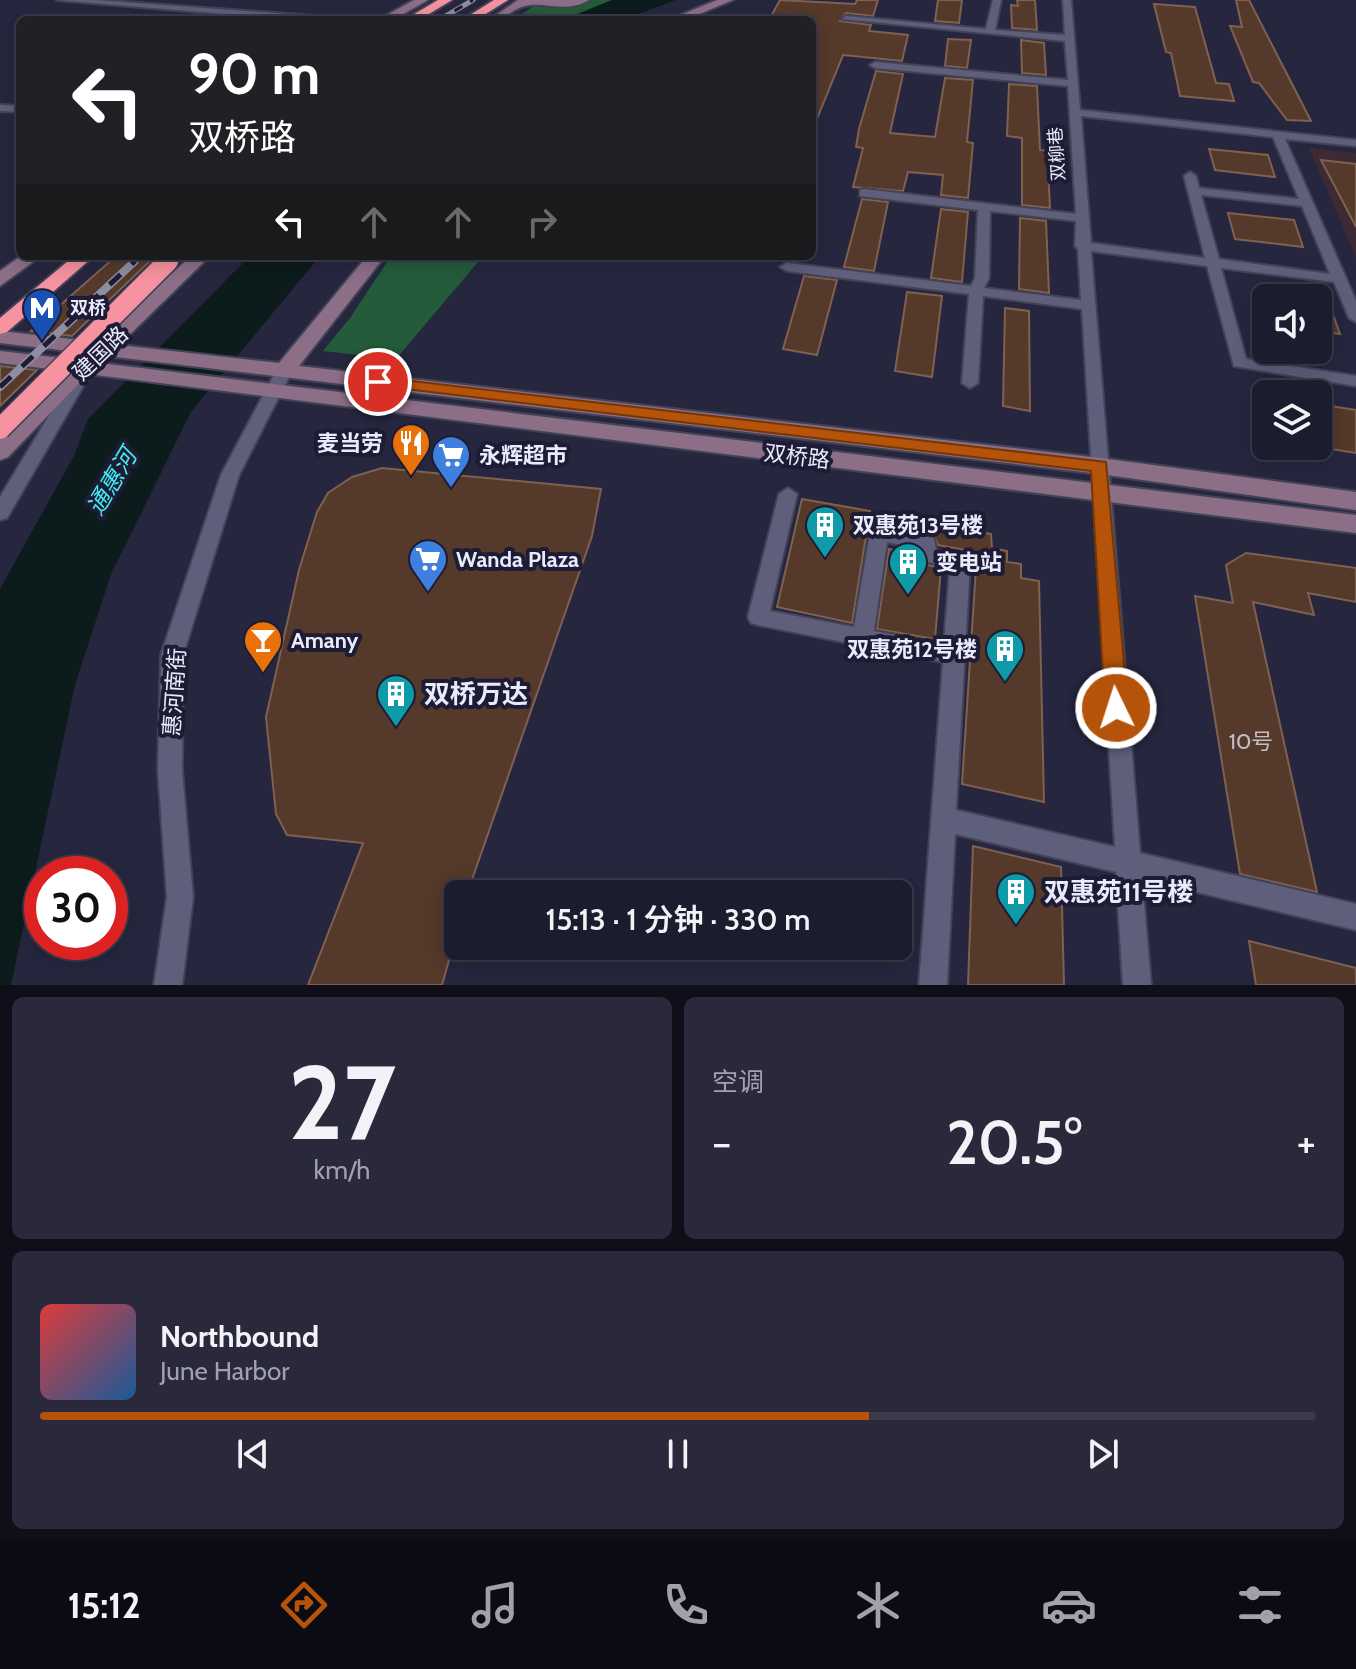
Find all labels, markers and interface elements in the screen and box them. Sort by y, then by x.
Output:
text: 90 m [188,40,320,108]
icon: left [56,48,160,152]
text: 双桥路 [188,115,296,159]
street label: 双柳巷 [1044,126,1070,182]
icon: left [268,200,312,244]
icon: ahead [352,200,396,244]
icon: ahead [436,200,480,244]
icon: right [520,200,564,244]
map controls [1252,284,1332,460]
button: sound [1252,284,1332,364]
metro station icon: 双桥 [21,287,63,342]
place label: 双桥 [70,297,106,319]
street label: 建国路 [67,321,133,386]
pin [344,348,412,416]
icon: arrive [356,360,400,404]
button: layers [1252,380,1332,460]
restaurant icon: 麦当劳 [390,422,432,477]
place label: 麦当劳 [317,430,383,457]
supermarket icon: 永辉超市 [430,434,472,489]
street label: 双桥路 [763,439,831,474]
water label: 通惠河 [81,440,145,520]
place label: 永辉超市 [479,442,567,469]
building icon: 双惠苑13号楼 [804,504,846,559]
place label: 双惠苑13号楼 [853,512,983,539]
supermarket icon: Wanda Plaza [407,538,449,593]
building icon: 变电站 [887,541,929,596]
place label: Wanda Plaza [456,546,579,573]
place label: 变电站 [936,549,1002,576]
bar icon: Amany [242,619,284,674]
place label: Amany [291,627,359,654]
building icon: 双惠苑12号楼 [984,628,1026,683]
place label: 双惠苑12号楼 [847,636,977,663]
street label: 惠河南街 [158,647,191,737]
position arrow [1074,666,1158,750]
building icon: 双桥万达 [375,673,417,728]
place label: 双桥万达 [424,678,528,710]
house number: 10号 [1229,728,1273,755]
speed limit sign: 30 [24,856,128,960]
building icon: 双惠苑11号楼 [995,871,1037,926]
place label: 双惠苑11号楼 [1044,876,1193,908]
text: 15:13 · 1 分钟 · 330 m [546,901,810,938]
text: 27 [288,1039,396,1165]
text: 空调 [712,1066,764,1098]
text: 20.5° [946,1106,1082,1179]
text: − [712,1116,731,1169]
text: + [1297,1116,1316,1169]
text: km/h [314,1154,370,1186]
text: Northbound [160,1318,319,1355]
text: June Harbor [160,1355,289,1387]
icon: previous [231,1432,275,1476]
icon: pause [656,1432,700,1476]
icon: next [1081,1432,1125,1476]
icon: directions [276,1577,332,1633]
icon: music [467,1577,523,1633]
icon: phone [658,1577,714,1633]
icon: climate [850,1577,906,1633]
icon: car [1041,1577,1097,1633]
icon: filters [1232,1577,1288,1633]
text: 15:12 [68,1583,141,1627]

